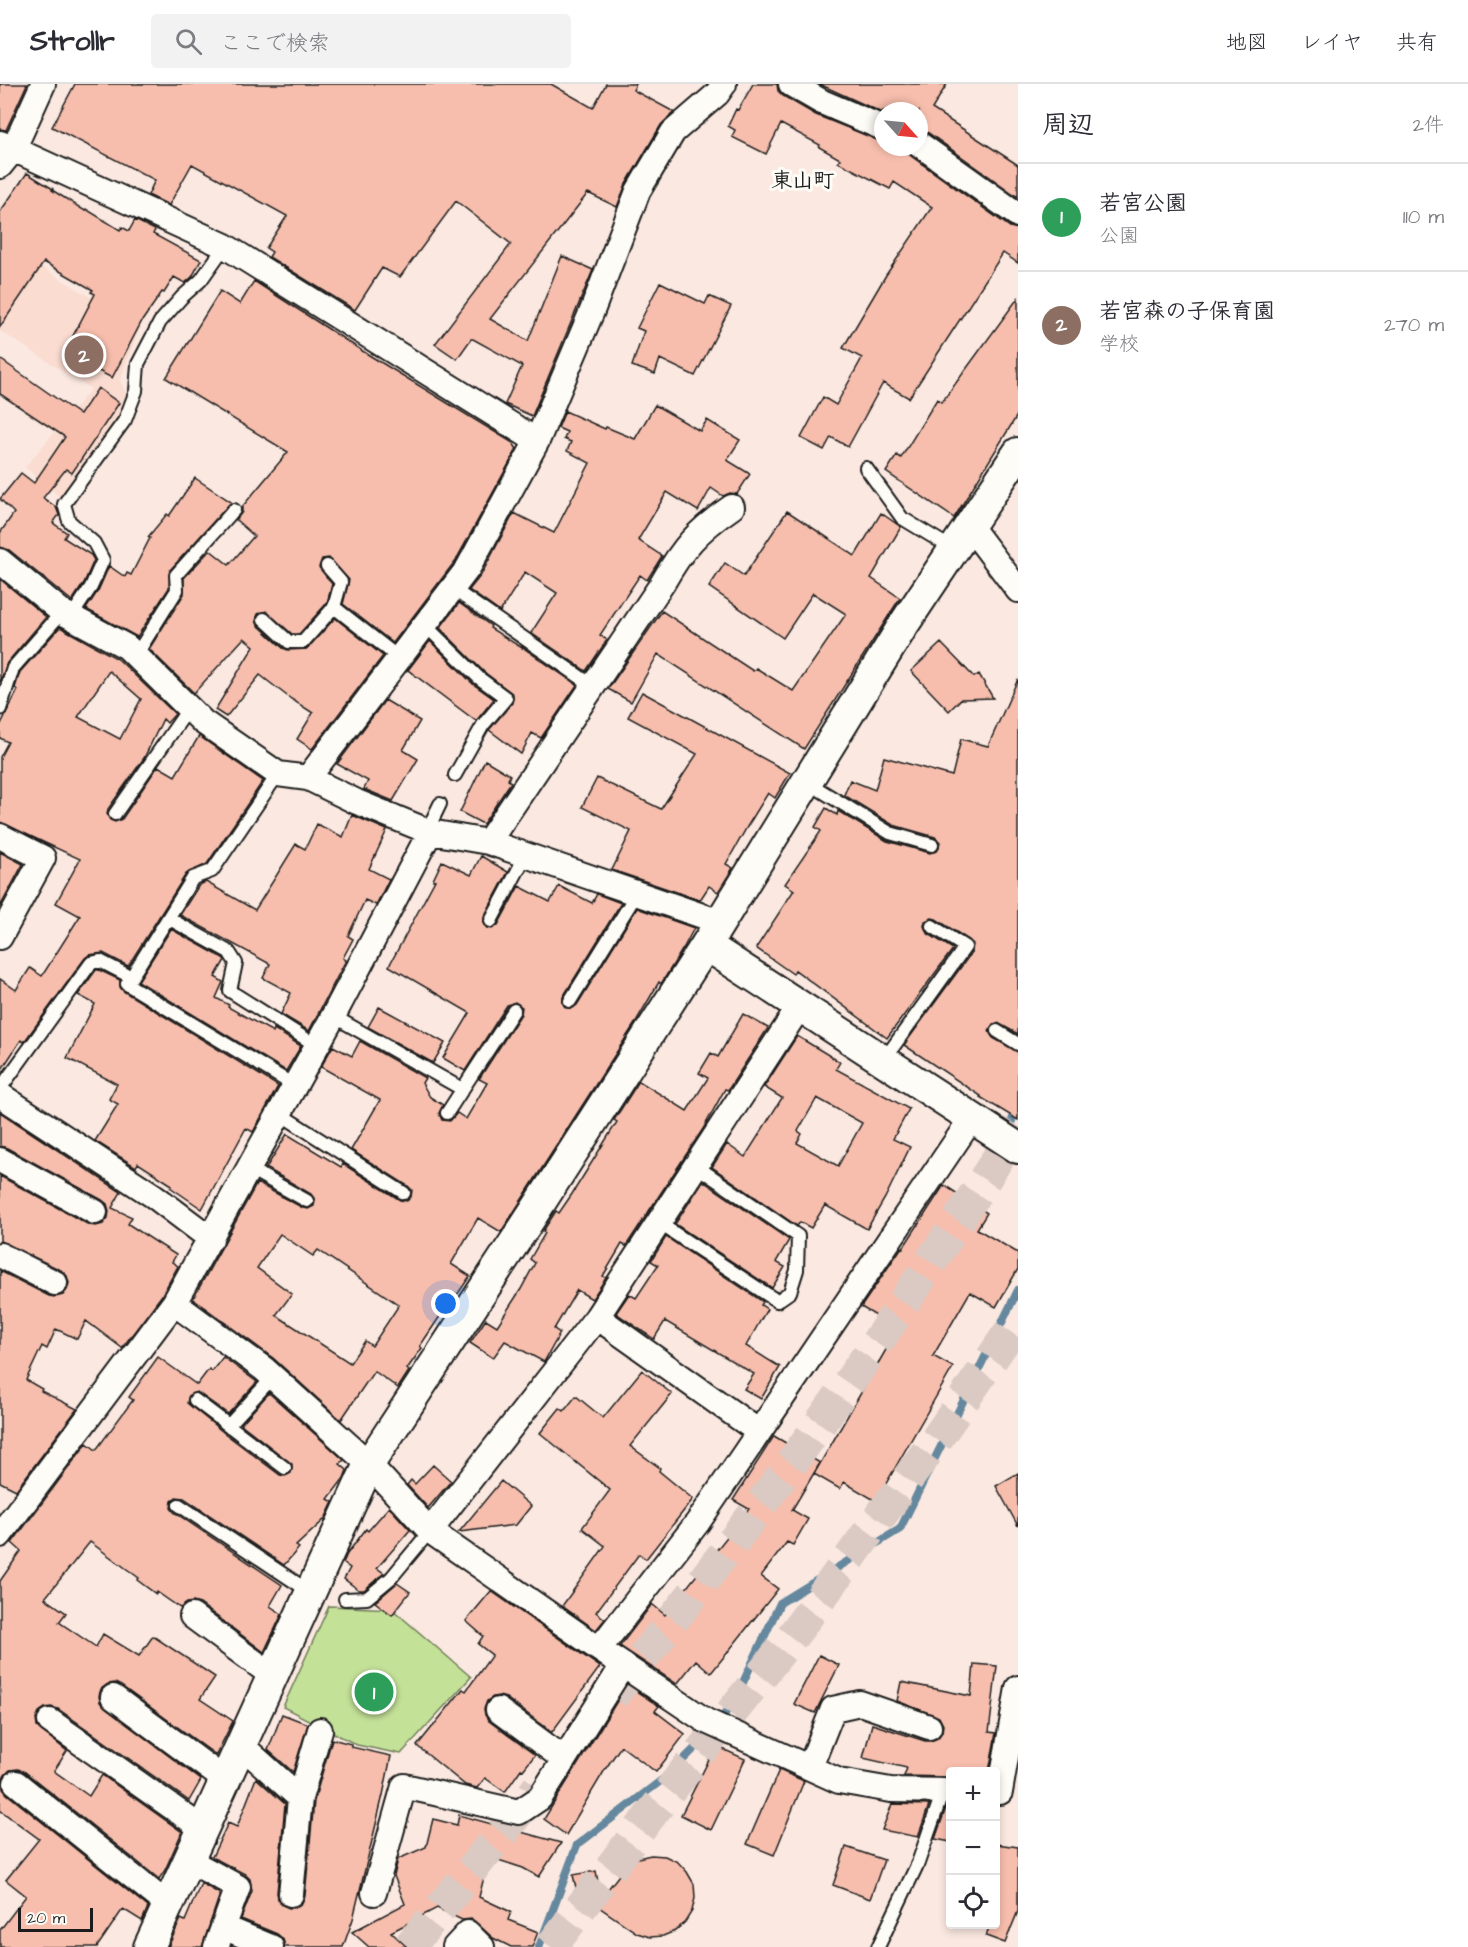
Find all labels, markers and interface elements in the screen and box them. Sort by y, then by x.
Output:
search box [151,14,571,68]
text: Strollr [30,22,115,61]
icon: search [172,25,205,58]
text: ここで検索 [220,28,330,59]
text: 地図 [1226,28,1268,57]
text: レイヤ [1301,28,1363,57]
text: 共有 [1396,28,1438,57]
north arrow [874,102,928,156]
text: 周辺 [1042,107,1094,143]
text: 2件 [1413,111,1444,139]
district label: 東山町 [772,166,835,195]
text: 若宮公園 [1099,188,1187,219]
text: 1 [1060,203,1063,231]
text: 110 m [1403,203,1444,231]
text: 公園 [1099,222,1139,250]
text: 若宮森の子保育園 [1099,296,1275,327]
text: 2 [1056,311,1067,339]
text: 270 m [1384,311,1444,339]
text: 学校 [1099,330,1139,358]
pin: 2 [64,332,104,378]
your location [431,1289,460,1318]
pin: 1 [354,1670,394,1714]
map controls [946,1767,1000,1929]
button: + [946,1767,1000,1821]
button: − [946,1821,1000,1875]
button: locate [946,1875,1000,1929]
scale bar [18,1905,93,1932]
text: 20 m [27,1907,65,1929]

